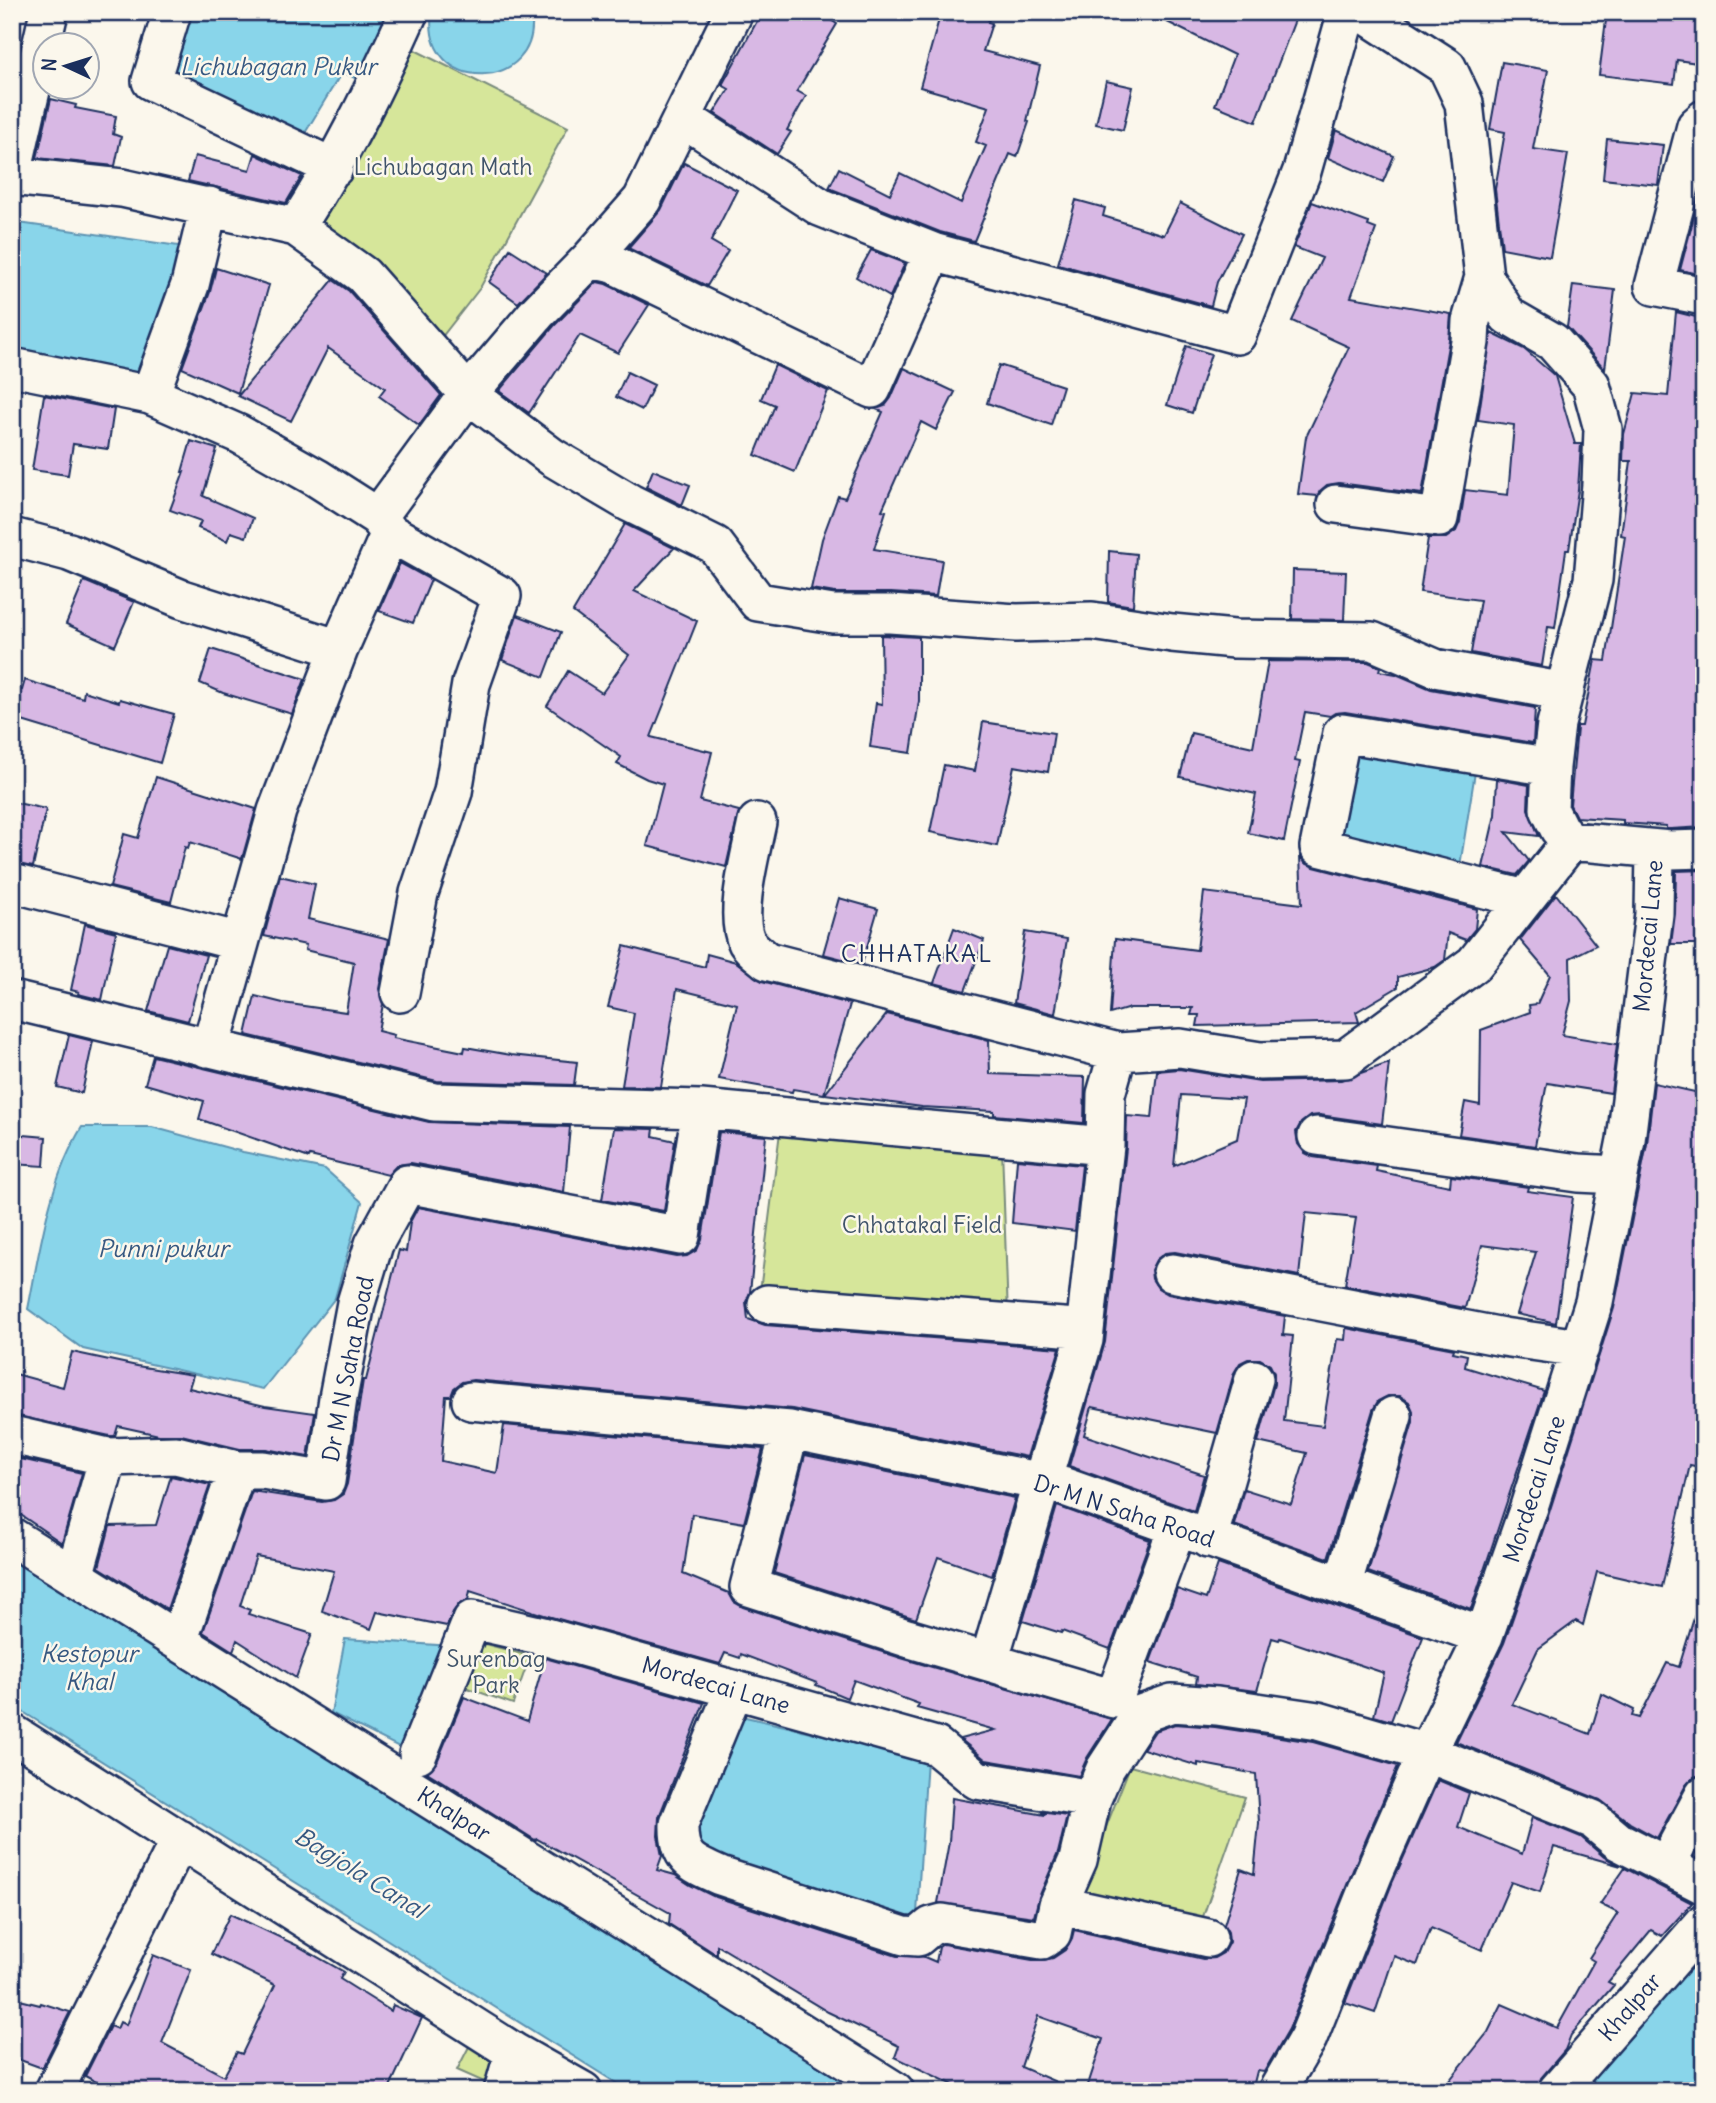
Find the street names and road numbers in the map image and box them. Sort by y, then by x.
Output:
street label: Mordecai Lane [1626,859,1669,1013]
street label: Dr M N Saha Road [315,1274,380,1464]
street label: Mordecai Lane [1496,1412,1571,1566]
street label: Dr M N Saha Road [1030,1468,1218,1553]
street label: Mordecai Lane [639,1650,794,1720]
street label: Khalpar [412,1780,497,1848]
street label: Khalpar [1592,1966,1668,2047]

